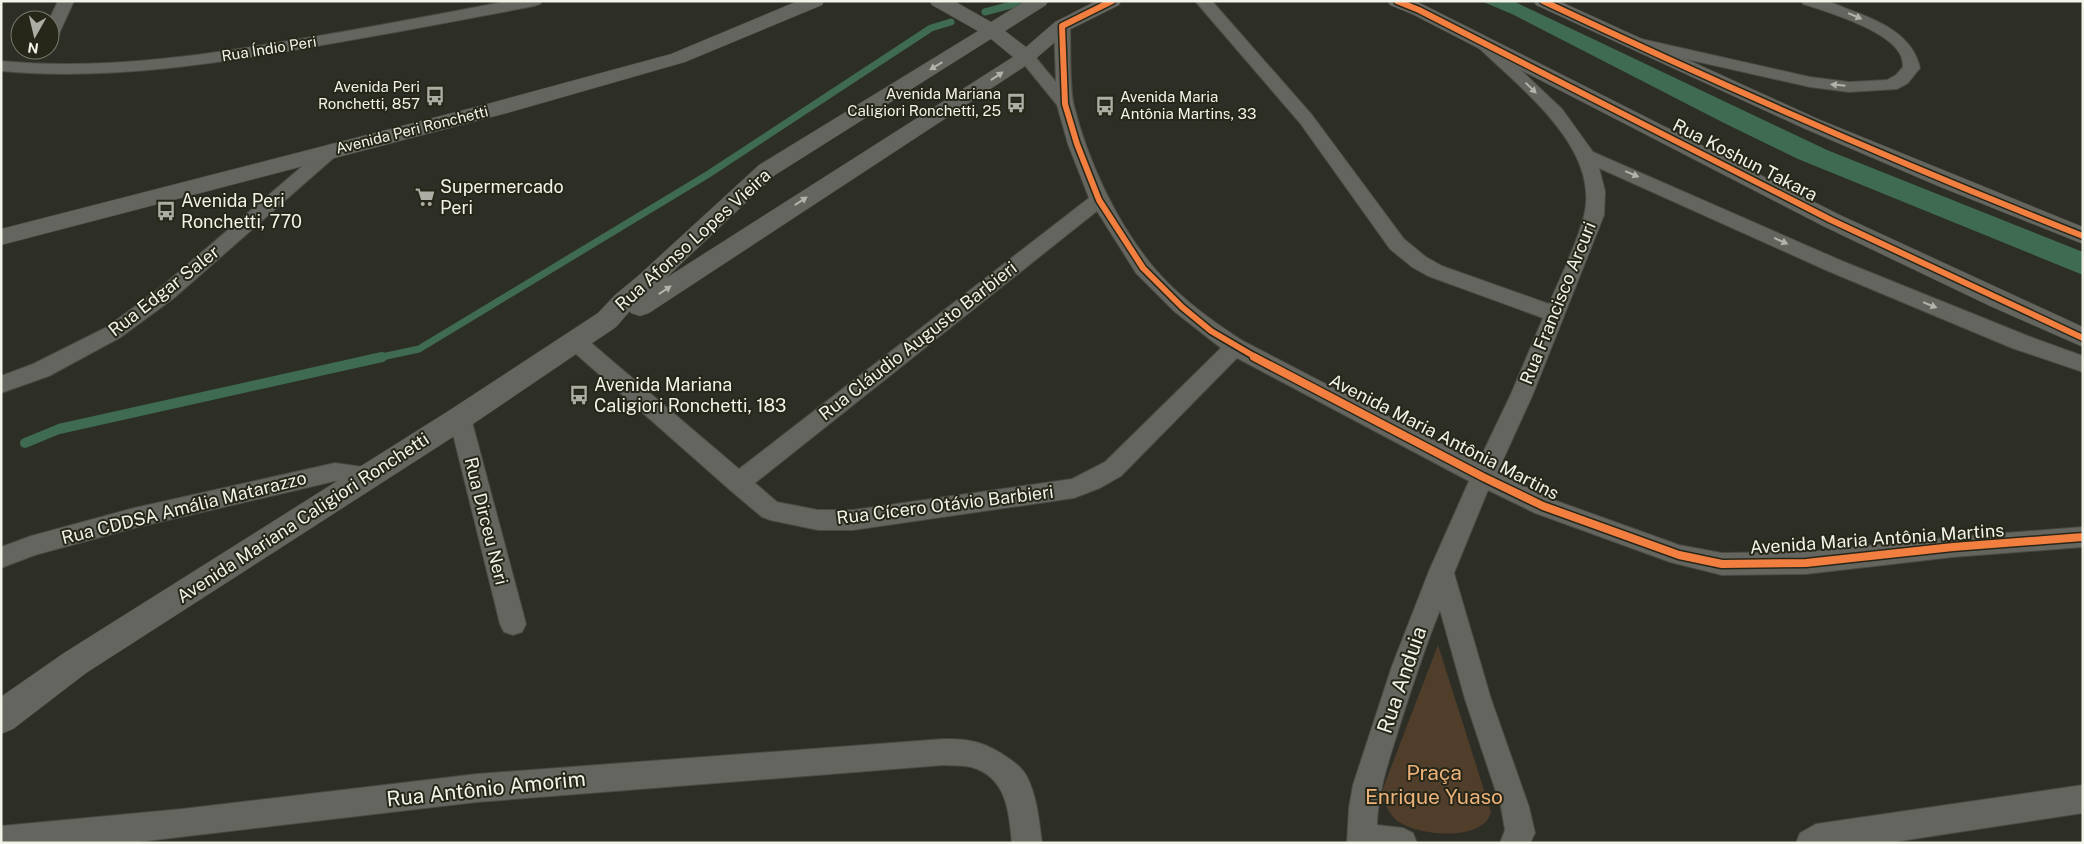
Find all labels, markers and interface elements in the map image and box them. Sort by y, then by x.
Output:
north arrow [10,10,60,60]
one-way arrow [1848,13,1862,21]
street label: Rua Índio Peri [220,33,318,64]
text: N [27,39,40,57]
one-way arrow [930,61,943,70]
one-way arrow [990,71,1004,81]
place label: Avenida Peri Ronchetti, 857 [318,78,420,112]
one-way arrow [1829,81,1845,89]
one-way arrow [1525,82,1537,94]
bus stop icon: Avenida Peri Ronchetti, 857 [424,85,446,107]
place label: Avenida Mariana Caligiori Ronchetti, 25 [847,85,1001,119]
place label: Avenida Maria Antônia Martins, 33 [1120,88,1256,122]
bus stop icon: Avenida Mariana Caligiori Ronchetti, 25 [1005,92,1027,114]
bus stop icon: Avenida Maria Antônia Martins, 33 [1094,95,1116,117]
street label: Avenida Peri Ronchetti [334,102,490,157]
street label: Rua Koshun Takara [1669,114,1821,205]
street label: Rua Afonso Lopes Vieira [611,164,775,315]
one-way arrow [1625,171,1639,179]
place label: Supermercado Peri [440,176,564,218]
supermarket icon: Supermercado Peri [414,186,436,208]
place label: Avenida Peri Ronchetti, 770 [181,190,302,232]
one-way arrow [794,196,808,206]
bus stop icon: Avenida Peri Ronchetti, 770 [155,200,177,222]
street label: Rua Francisco Arcuri [1515,218,1600,387]
one-way arrow [1774,238,1788,246]
street label: Rua Edgar Saler [104,241,223,340]
street label: Rua Cláudio Augusto Barbieri [815,257,1021,424]
one-way arrow [659,285,672,295]
one-way arrow [1923,302,1937,310]
street label: Avenida Maria Antônia Martins [1326,369,1563,504]
place label: Avenida Mariana Caligiori Ronchetti, 183 [594,374,786,416]
bus stop icon: Avenida Mariana Caligiori Ronchetti, 183 [568,384,590,406]
street label: Avenida Mariana Caligiori Ronchetti [173,428,433,607]
street label: Rua Dirceu Neri [460,455,512,587]
street label: Rua CDDSA Amália Matarazzo [59,467,309,548]
street label: Rua Cícero Otávio Barbieri [835,481,1055,528]
street label: Avenida Maria Antônia Martins [1749,519,2005,558]
street label: Rua Anduia [1372,623,1432,737]
park label: Praça Enrique Yuaso [1365,760,1503,809]
street label: Rua Antônio Amorim [385,766,587,811]

